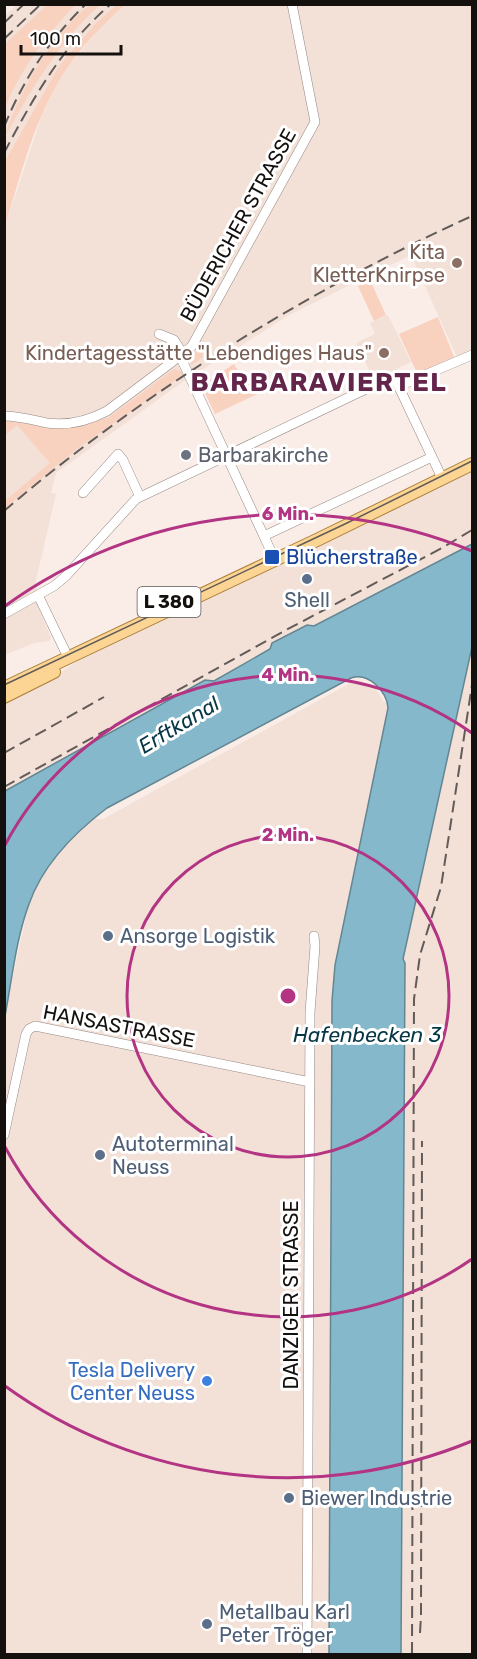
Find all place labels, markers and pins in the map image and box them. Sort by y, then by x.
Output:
place label: Kita KletterKnirpse [313,240,445,287]
marker: Kita KletterKnirpse [450,256,464,270]
place label: Kindertagesstätte "Lebendiges Haus" [25,341,372,365]
marker: Kindertagesstätte "Lebendiges Haus" [377,346,391,360]
place label: Barbarakirche [198,443,328,467]
marker: Barbarakirche [179,448,193,462]
place label: Blücherstraße [286,545,418,569]
marker: Blücherstraße [263,548,281,566]
marker: Shell [300,572,314,586]
place label: Shell [284,588,330,612]
place label: Ansorge Logistik [120,924,276,948]
marker: Ansorge Logistik [101,929,115,943]
centre of rings [278,986,298,1006]
place label: Autoterminal Neuss [112,1132,234,1179]
marker: Autoterminal Neuss [93,1148,107,1162]
place label: Tesla Delivery Center Neuss [68,1358,195,1405]
marker: Tesla Delivery Center Neuss [200,1374,214,1388]
place label: Biewer Industrie [301,1486,452,1510]
marker: Biewer Industrie [282,1491,296,1505]
place label: Metallbau Karl Peter Tröger [219,1600,350,1647]
marker: Metallbau Karl Peter Tröger [200,1617,214,1631]

